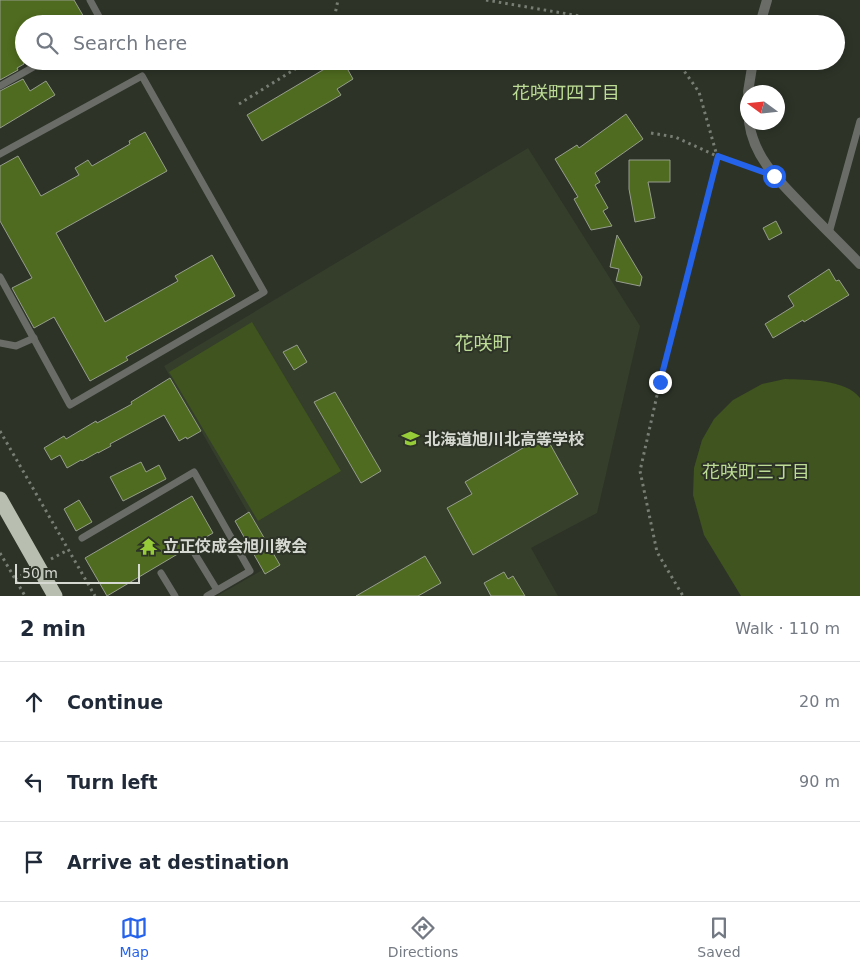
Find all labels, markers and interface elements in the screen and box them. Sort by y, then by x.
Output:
search box [15,15,845,70]
icon: search [33,29,61,57]
text: Search here [73,32,187,54]
district label: 花咲町四丁目 [512,82,620,103]
north arrow [740,85,785,130]
route start [763,165,786,188]
district label: 花咲町 [454,332,512,354]
route end [649,371,672,394]
school or university icon: 北海道旭川北高等学校 [400,429,420,449]
place label: 北海道旭川北高等学校 [424,430,584,449]
district label: 花咲町三丁目 [702,461,810,482]
temple icon: 立正佼成会旭川教会 [139,536,159,556]
place label: 立正佼成会旭川教会 [163,537,307,556]
scale bar [15,561,140,584]
text: 50 m [22,565,58,581]
text: 2 min [20,617,86,641]
text: Walk · 110 m [735,619,840,638]
icon: ahead [20,688,48,716]
text: Continue [67,691,163,713]
text: 20 m [799,692,840,711]
icon: left [20,768,48,796]
text: Turn left [67,771,158,793]
text: 90 m [799,772,840,791]
icon: arrive [20,848,48,876]
text: Arrive at destination [67,851,289,873]
tab: Map [119,914,149,960]
tab: Directions [388,914,458,960]
tab: Saved [697,914,741,960]

